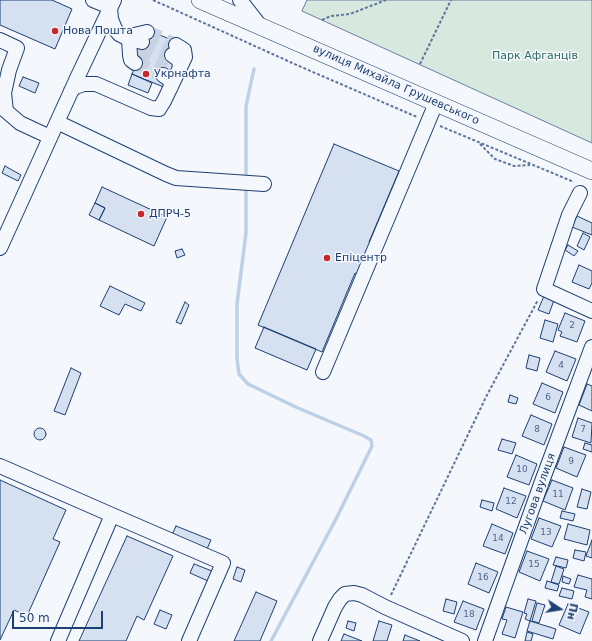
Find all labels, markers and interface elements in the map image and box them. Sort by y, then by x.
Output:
place label: Нова Пошта [63,24,133,38]
marker: Нова Пошта [50,26,60,36]
street label: вулиця Михайла Грушевського [311,42,481,128]
park label: Парк Афганців [492,49,578,63]
place label: Укрнафта [154,67,211,81]
marker: Укрнафта [141,69,151,79]
place label: ДПРЧ-5 [149,207,191,221]
marker: ДПРЧ-5 [136,209,146,219]
place label: Епіцентр [335,251,387,265]
marker: Епіцентр [322,253,332,263]
house number: 2 [569,321,575,331]
house number: 4 [558,361,564,371]
house number: 6 [545,393,551,403]
house number: 8 [534,425,540,435]
house number: 7 [580,425,586,435]
street label: Лугова вулиця [517,452,559,536]
house number: 9 [568,457,574,467]
house number: 10 [516,465,528,475]
house number: 11 [552,490,564,500]
house number: 12 [505,497,517,507]
house number: 13 [540,528,552,538]
house number: 14 [492,534,504,544]
house number: 15 [528,560,540,570]
house number: 16 [477,573,489,583]
north arrow [540,589,580,629]
text: Пн [564,602,580,621]
scale bar [14,603,105,629]
house number: 18 [463,610,475,620]
text: 50 m [19,611,50,625]

